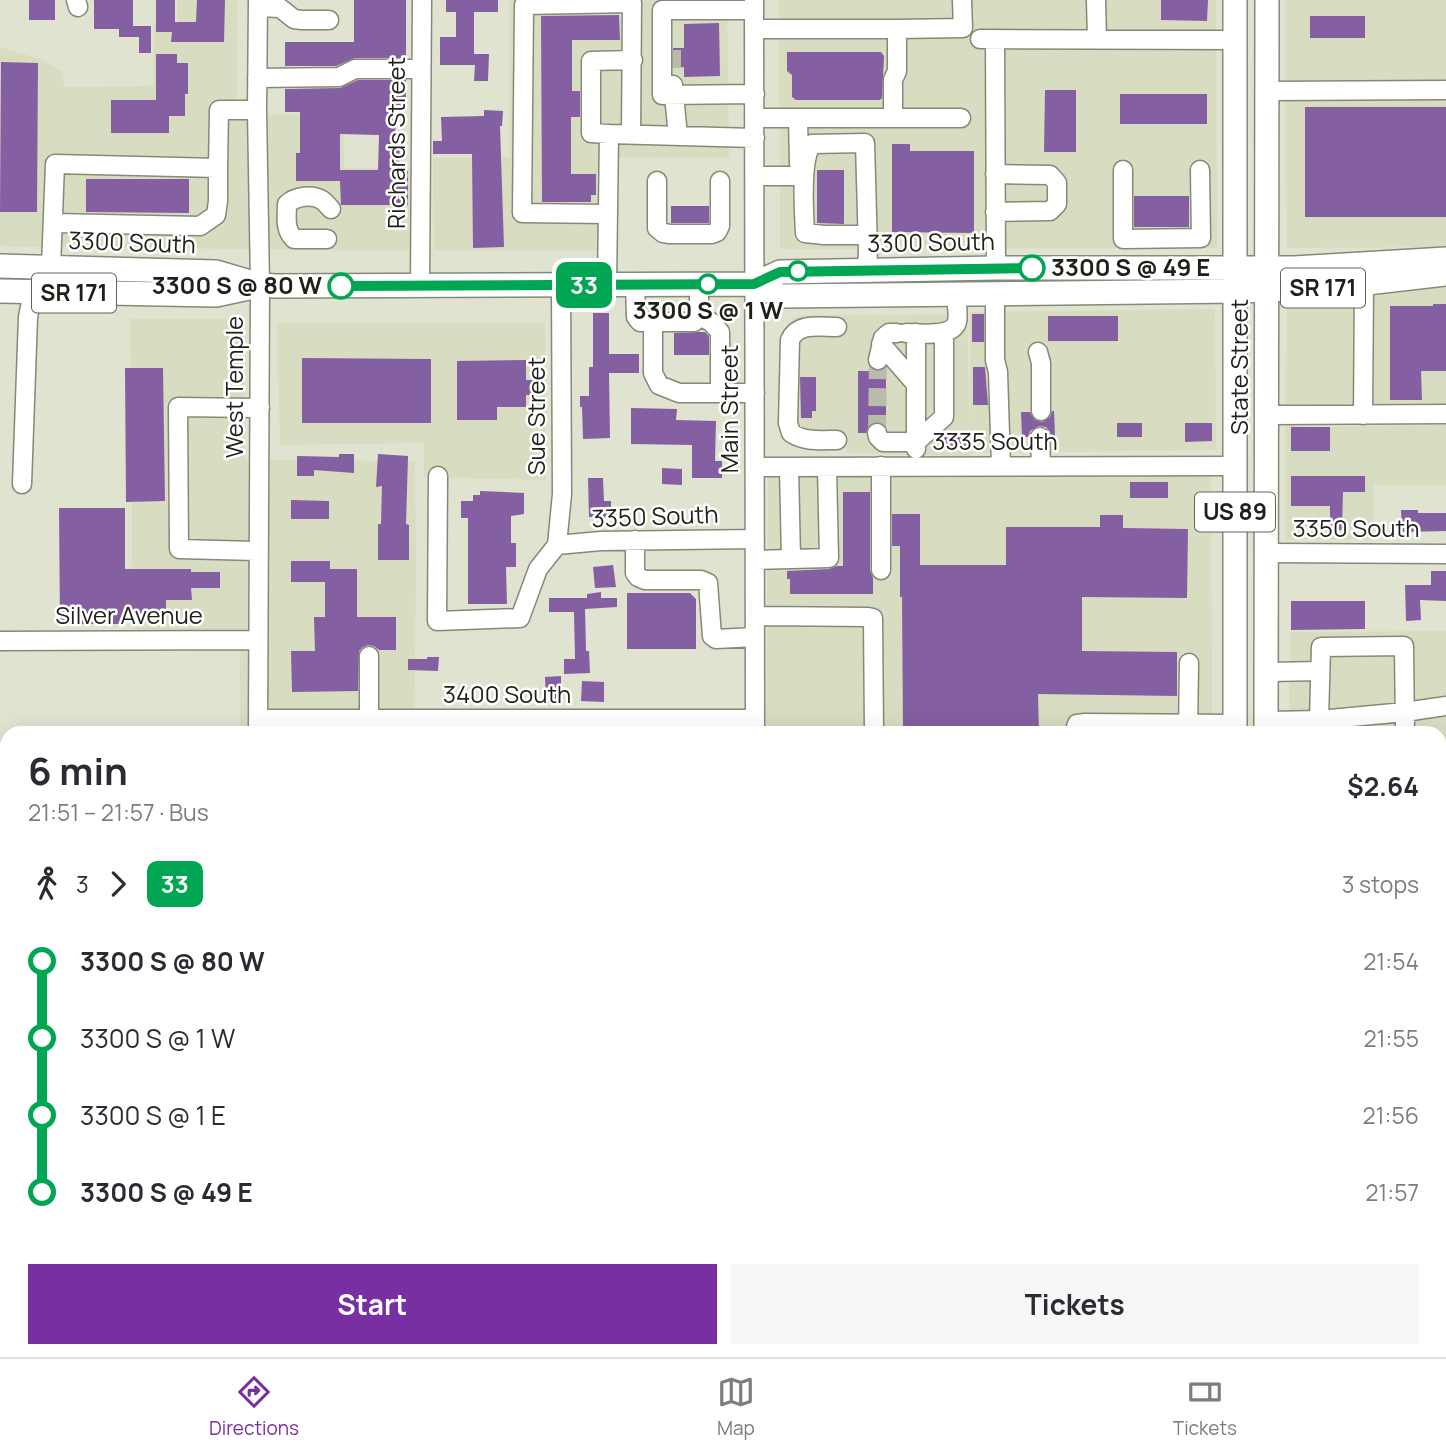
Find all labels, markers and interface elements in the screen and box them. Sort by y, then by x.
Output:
street label: Richards Street [379,57,412,229]
street label: 3300 South [68,223,196,260]
street label: 3300 South [867,224,995,259]
place label: 3300 S @ 49 E [1051,250,1210,283]
marker: 3300 S @ 49 E [1019,255,1045,281]
unlabelled marker [788,261,808,281]
line badge: 33 [552,262,616,308]
place label: 3300 S @ 80 W [152,268,323,301]
text: 33 [570,268,598,301]
road number: SR 171 [1281,268,1365,308]
marker: 3300 S @ 80 W [328,273,354,299]
road number: SR 171 [32,274,116,312]
marker: 3300 S @ 1 W [698,274,718,294]
place label: 3300 S @ 1 W [633,293,784,326]
street label: State Street [1222,299,1255,435]
street label: West Temple [217,316,250,458]
street label: Main Street [712,345,745,473]
street label: Sue Street [519,357,552,475]
street label: 3335 South [932,424,1058,457]
road number: US 89 [1195,492,1275,532]
street label: 3350 South [591,497,719,534]
street label: 3350 South [1293,511,1419,544]
street label: Silver Avenue [55,598,203,631]
street label: 3400 South [443,677,571,710]
text: 6 min [28,744,128,796]
text: $2.64 [1347,768,1419,804]
text: 21:51 – 21:57 · Bus [28,796,209,828]
icon: walk [28,865,66,903]
icon: forward [99,865,137,903]
text: 33 [161,867,189,900]
text: 3 [76,868,89,900]
text: 3 stops [1342,868,1419,900]
text: 3300 S @ 80 W [80,943,265,979]
text: 21:54 [1363,945,1419,977]
text: 3300 S @ 1 W [80,1020,235,1056]
text: 21:55 [1363,1022,1419,1054]
text: 3300 S @ 1 E [80,1097,226,1133]
text: 21:56 [1362,1099,1419,1131]
text: 3300 S @ 49 E [80,1174,253,1210]
text: 21:57 [1365,1176,1419,1208]
button: Start [28,1264,717,1344]
button: Tickets [731,1264,1419,1344]
tab: Directions [209,1373,299,1441]
tab: Map [717,1373,755,1441]
tab: Tickets [1173,1373,1237,1441]

